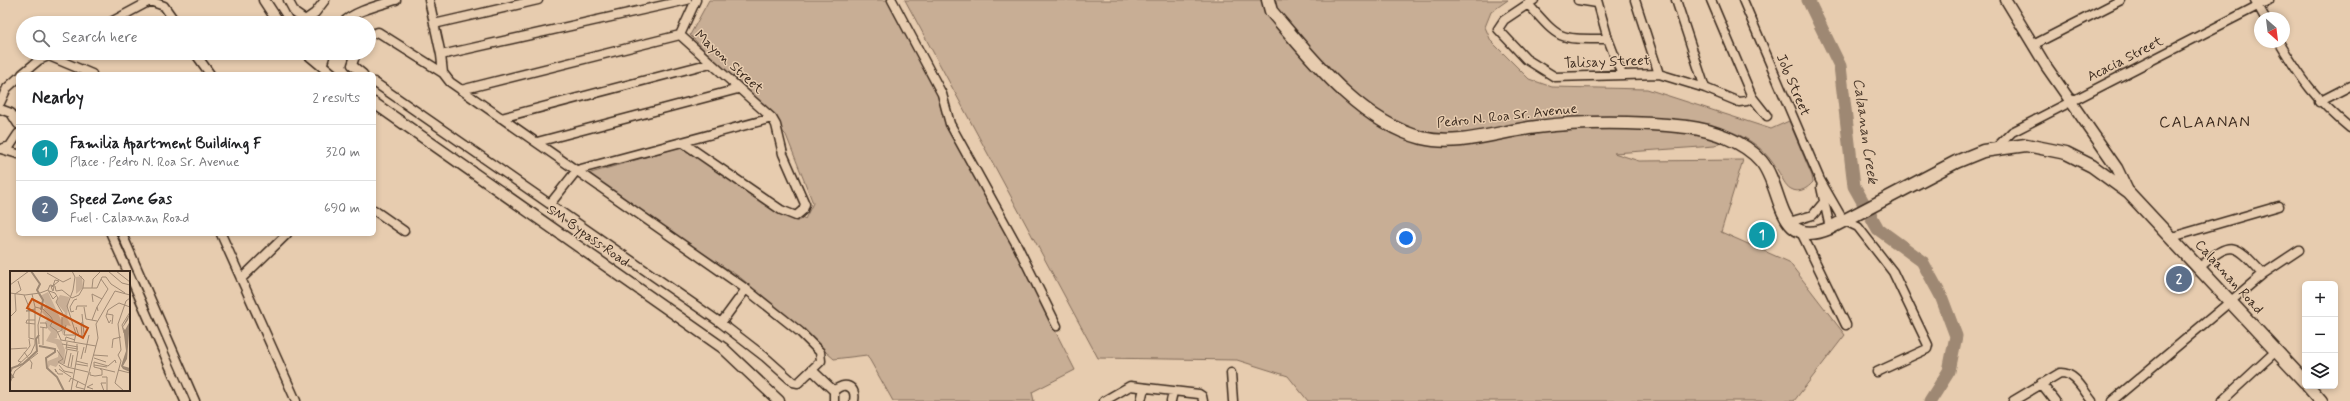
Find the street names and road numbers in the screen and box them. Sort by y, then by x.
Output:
street label: Mayon Street [691,26,768,98]
street label: Acacia Street [2084,32,2167,86]
street label: Talisay Street [1563,51,1651,73]
street label: Job Street [1772,51,1814,119]
street label: Pedro N. Roa Sr. Avenue [1436,100,1578,132]
street label: SM Bypass Road [543,201,633,271]
street label: Calaanan Road [2191,236,2267,318]

